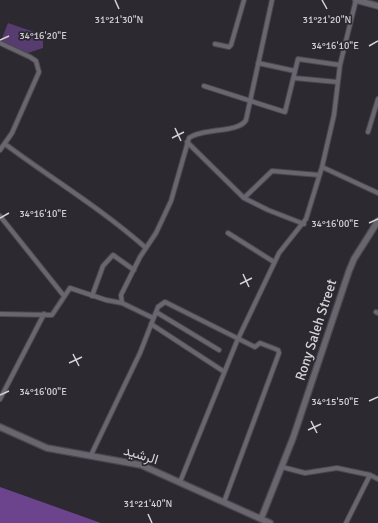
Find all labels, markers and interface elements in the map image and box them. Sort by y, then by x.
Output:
text: 31°21'30"N [95,14,143,26]
text: 31°21'20"N [303,14,351,26]
text: 34°16'20"E [19,30,67,42]
text: 34°16'10"E [311,40,359,52]
text: 34°16'10"E [19,208,67,220]
text: 34°16'00"E [311,218,359,230]
street label: Rony Saleh Street [292,277,340,383]
text: 34°16'00"E [19,386,67,398]
text: 34°15'50"E [311,396,359,408]
street label: الرشيد [122,442,160,468]
text: 31°21'40"N [124,498,172,510]

